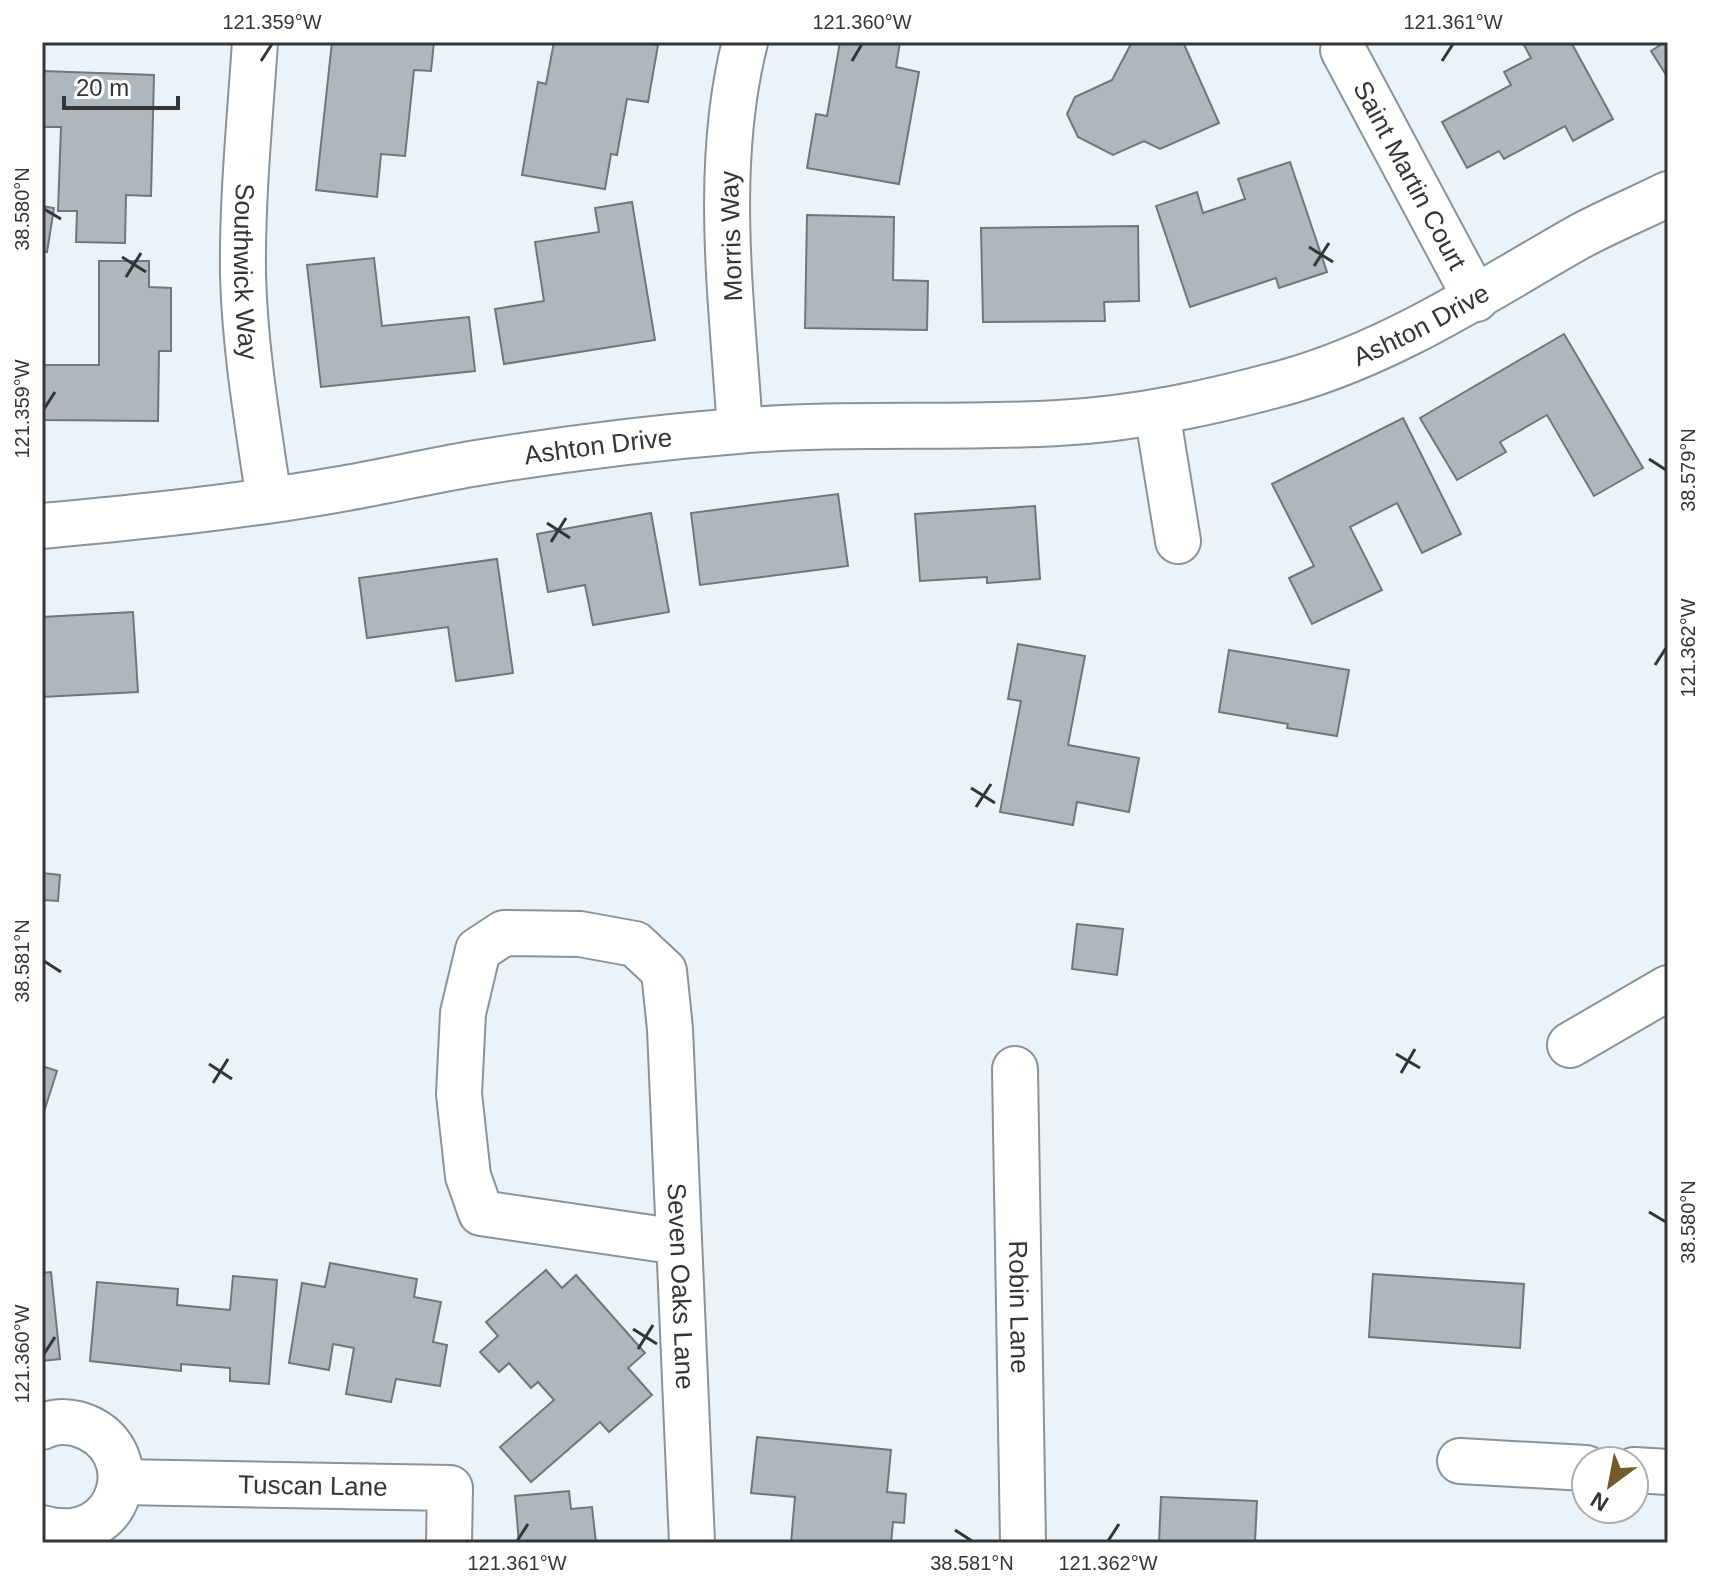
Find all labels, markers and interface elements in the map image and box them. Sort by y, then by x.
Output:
text: 121.359°W [222,11,322,33]
text: 121.360°W [812,11,912,33]
text: 121.361°W [1403,11,1503,33]
scale bar [64,60,178,110]
text: 20 m [76,74,129,101]
street label: Saint Martin Court [1347,76,1473,275]
text: 38.580°N [11,167,33,251]
street label: Morris Way [714,170,748,302]
street label: Southwick Way [228,182,264,361]
street label: Ashton Drive [1348,278,1494,372]
text: 121.359°W [11,359,33,459]
street label: Ashton Drive [522,422,673,470]
text: 38.579°N [1677,428,1699,512]
text: 121.362°W [1677,598,1699,698]
text: 38.581°N [11,919,33,1003]
text: 38.580°N [1677,1180,1699,1264]
street label: Seven Oaks Lane [662,1182,700,1390]
street label: Robin Lane [1003,1240,1035,1374]
text: 121.360°W [11,1304,33,1404]
north arrow [1570,1445,1650,1525]
street label: Tuscan Lane [238,1469,388,1502]
text: N [1586,1487,1613,1516]
text: 121.361°W [467,1552,567,1574]
text: 38.581°N [930,1552,1014,1574]
text: 121.362°W [1058,1552,1158,1574]

